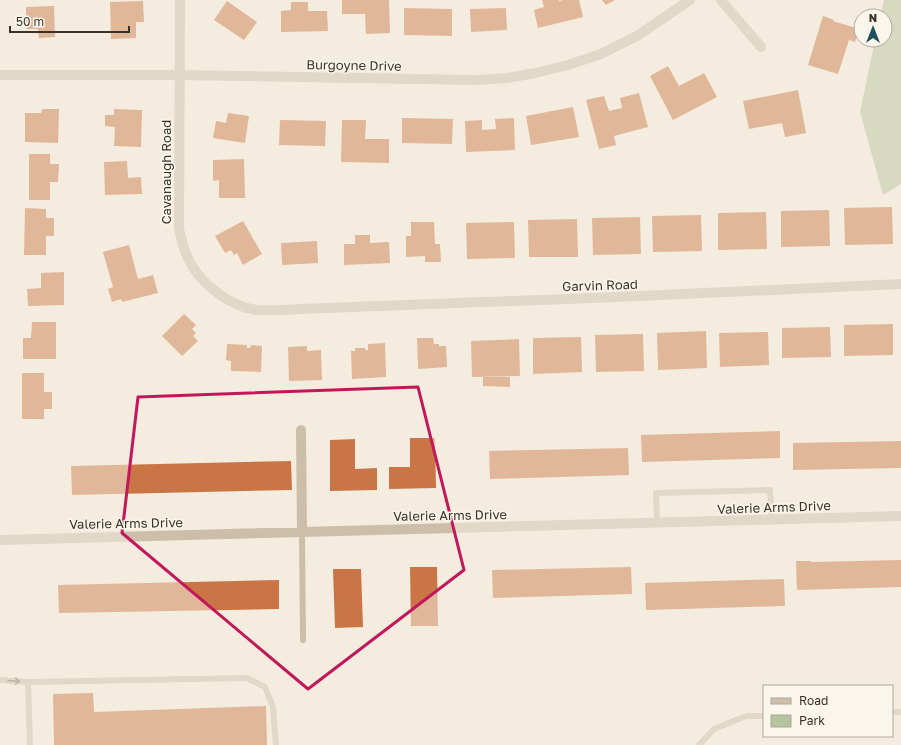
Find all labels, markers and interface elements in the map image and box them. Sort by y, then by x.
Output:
scale bar [10,8,129,34]
north arrow [853,8,893,48]
text: N [869,11,877,24]
text: 50 m [16,14,44,29]
street label: Burgoyne Drive [306,56,402,74]
street label: Cavanaugh Road [158,120,174,224]
street label: Garvin Road [562,276,638,294]
street label: Valerie Arms Drive [717,497,831,517]
street label: Valerie Arms Drive [393,506,507,524]
street label: Valerie Arms Drive [69,514,183,532]
one-way arrow [7,677,20,685]
legend [763,685,893,737]
text: Road [799,693,828,708]
text: Park [799,713,825,728]

